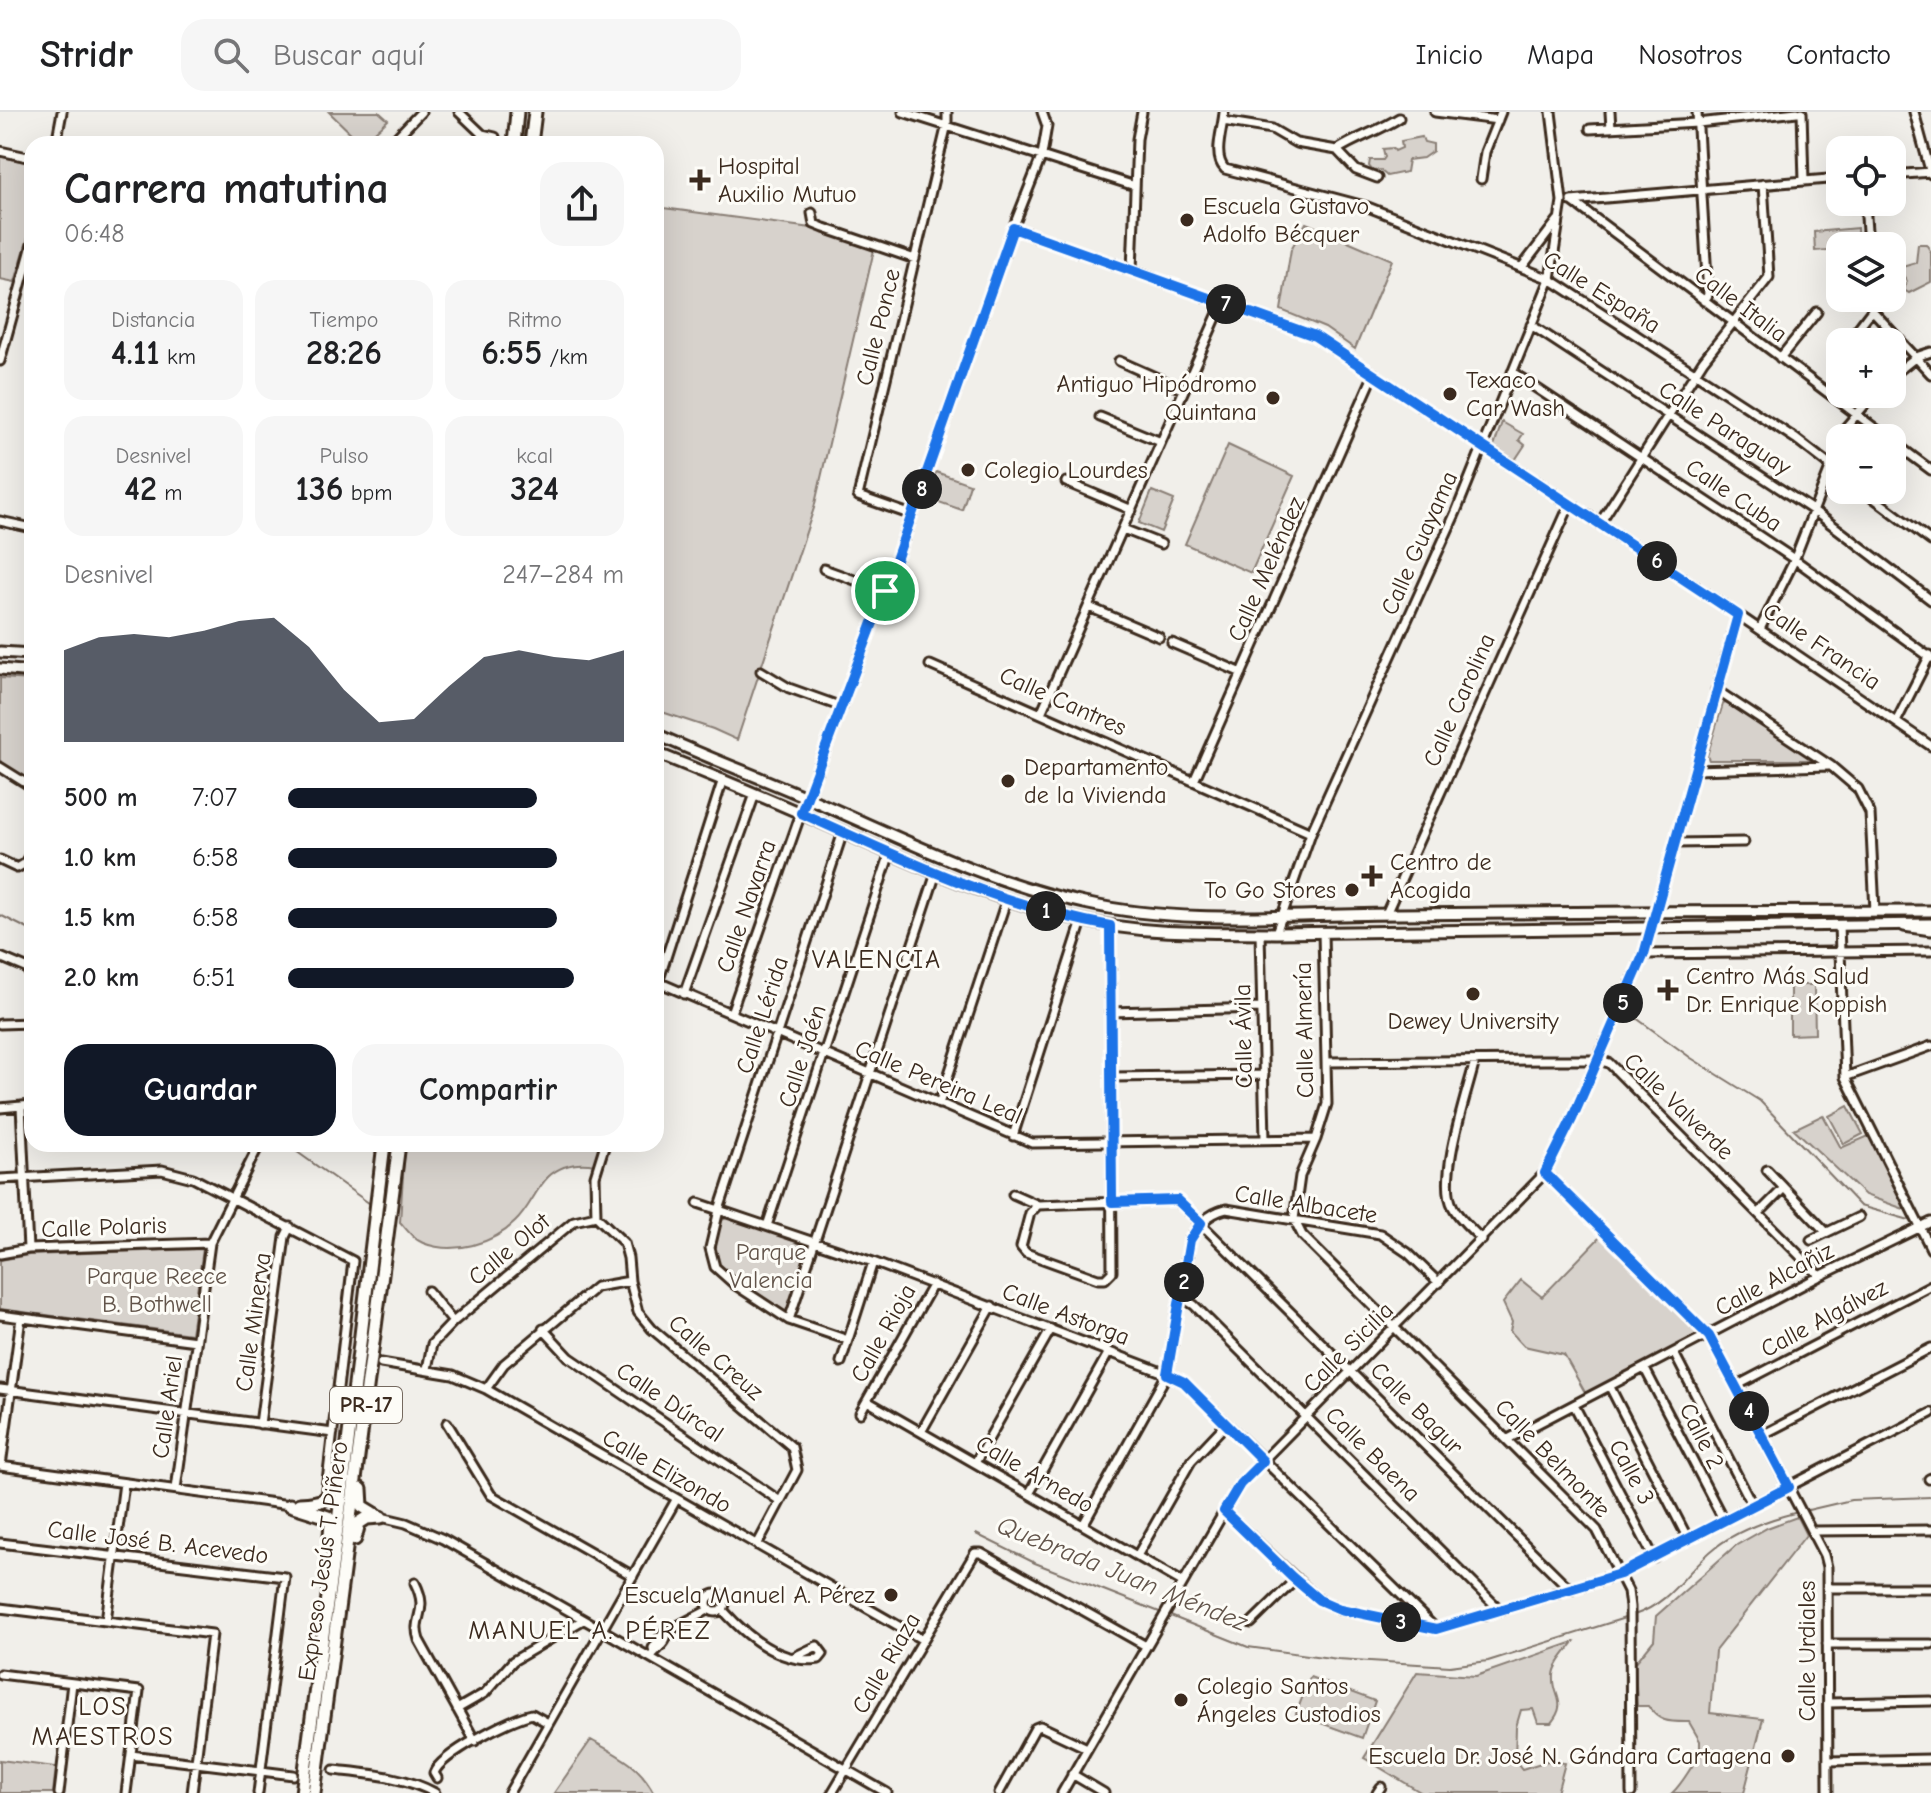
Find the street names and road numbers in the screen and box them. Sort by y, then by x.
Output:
street label: Calle España [1538,245,1666,339]
street label: Calle Italia [1689,260,1793,348]
street label: Calle Ponce [850,266,906,388]
street label: Calle Paraguay [1654,375,1797,481]
street label: Calle Cuba [1681,453,1787,537]
street label: Calle Guayama [1375,467,1463,619]
street label: Calle Meléndez [1222,492,1311,646]
street label: Calle Francia [1758,596,1886,696]
street label: Calle Carolina [1417,629,1501,771]
street label: Calle Cantres [995,661,1131,741]
street label: Calle Navarra [710,836,782,976]
street label: Calle Lérida [730,953,794,1077]
street label: Calle Almería [1289,962,1319,1098]
street label: Calle Ávila [1228,983,1258,1089]
street label: Calle Jaén [772,1001,832,1111]
street label: Calle Pereira Leal [851,1034,1027,1130]
street label: Calle Valverde [1618,1047,1740,1165]
street label: Calle Albacete [1233,1179,1379,1229]
street label: Calle Olot [463,1206,556,1291]
street label: Calle Polaris [41,1211,167,1243]
street label: Calle Alcañiz [1710,1236,1838,1322]
street label: Calle Minerva [229,1251,277,1393]
street label: Calle Algálvez [1756,1273,1893,1363]
street label: Calle Astorga [998,1277,1134,1351]
street label: Calle Rioja [845,1279,921,1387]
street label: Calle Sicilia [1297,1296,1399,1398]
street label: Calle Creuz [663,1308,769,1406]
street label: Calle Ariel [146,1354,188,1460]
street label: Calle Dúrcal [611,1356,729,1448]
street label: Calle Bagur [1365,1356,1469,1460]
road number: PR-17 [330,1387,402,1423]
street label: Calle Belmonte [1489,1393,1617,1523]
street label: Calle 2 [1674,1398,1730,1474]
street label: Calle Baena [1320,1401,1426,1507]
street label: Calle Elizondo [598,1423,736,1519]
street label: Calle Arnedo [971,1429,1099,1519]
street label: Calle 3 [1603,1435,1661,1509]
street label: Expreso Jesús T. Piñero [292,1439,354,1683]
street label: Calle José B. Acevedo [46,1515,270,1569]
street label: Calle Urdiales [1793,1581,1821,1721]
street label: Calle Riaza [846,1607,926,1719]

